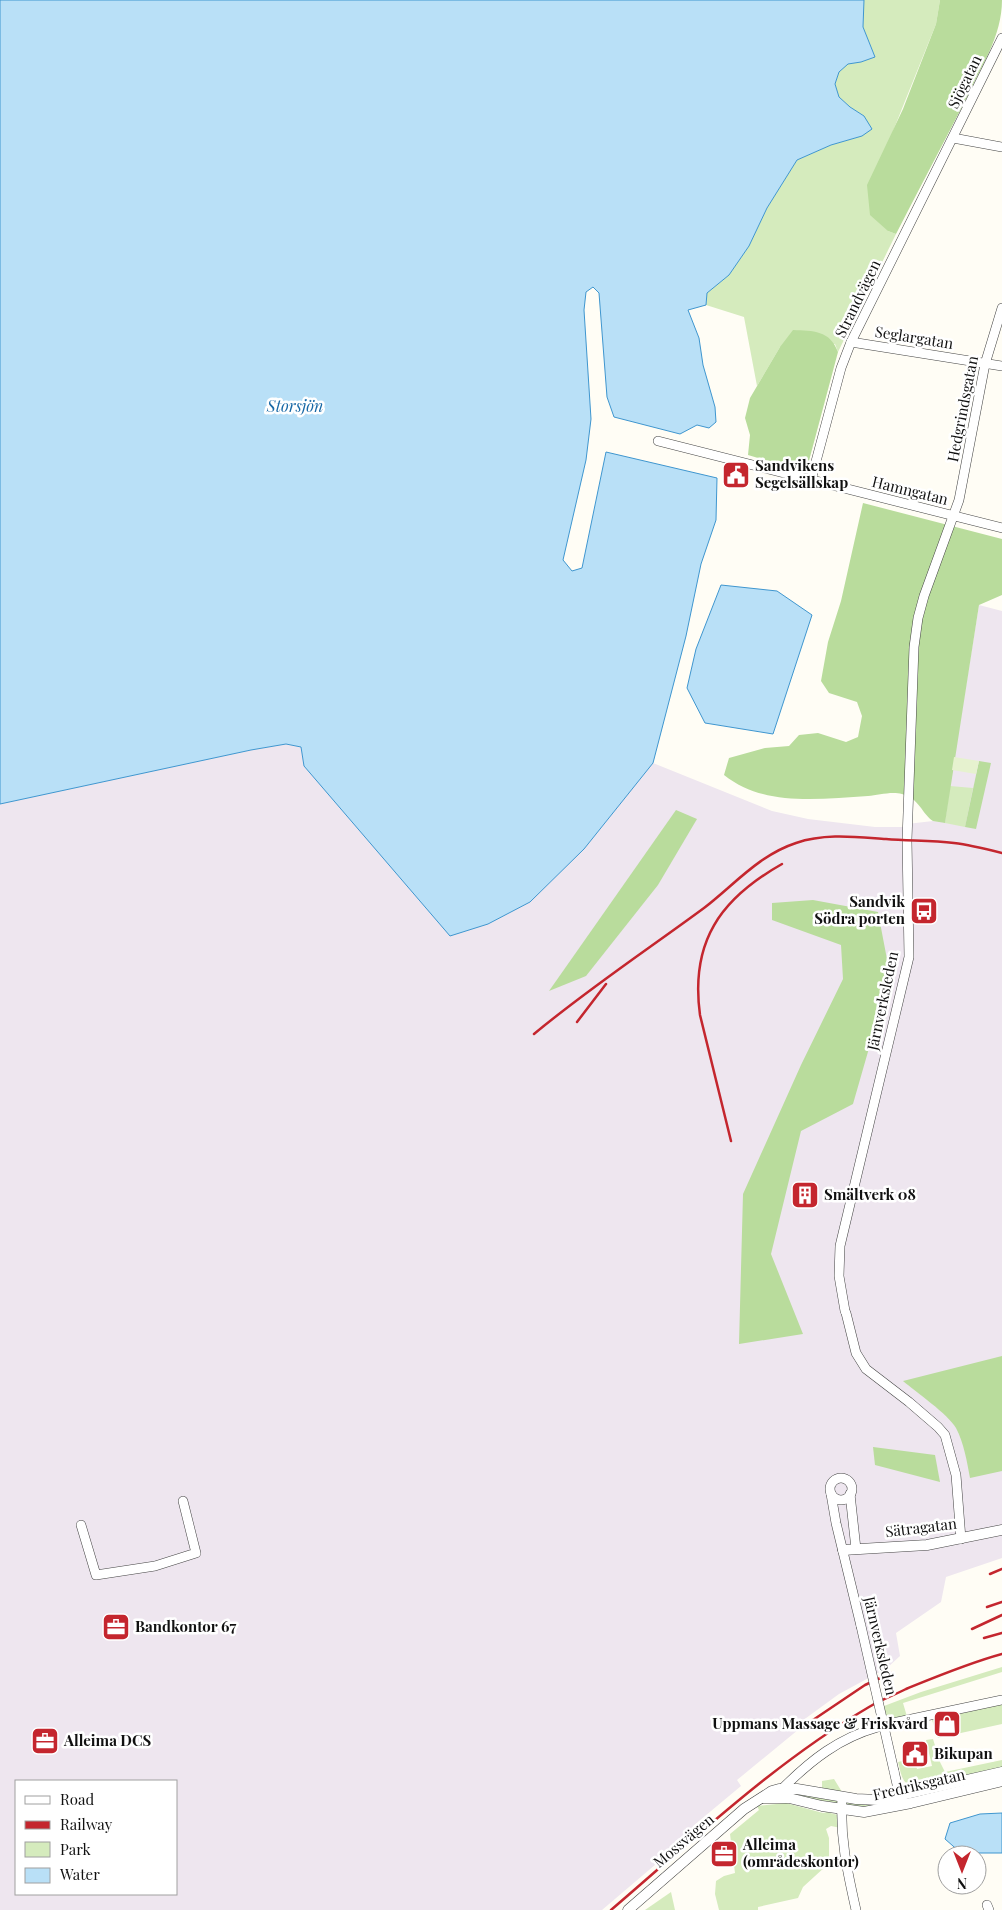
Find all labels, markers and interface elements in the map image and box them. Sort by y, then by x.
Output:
street label: Sjögatan [943,51,986,112]
street label: Strandvägen [830,256,885,341]
street label: Seglargatan [874,321,955,353]
street label: Hedgrindsgatan [942,354,982,464]
water label: Storsjön [266,395,323,416]
place label: Sandvikens Segelsällskap [755,455,848,492]
public building icon: Sandvikens Segelsällskap [721,460,751,490]
street label: Hamngatan [870,471,950,509]
place label: Sandvik Södra porten [814,891,906,928]
bus stop icon: Sandvik Södra porten [909,896,939,926]
street label: Järnverksleden [862,949,902,1053]
building icon: Smältverk 08 [790,1180,820,1210]
place label: Smältverk 08 [824,1184,916,1204]
street label: Sätragatan [884,1513,958,1541]
street label: Järnverksleden [860,1594,902,1697]
office icon: Bandkontor 67 [101,1612,131,1642]
place label: Bandkontor 67 [135,1616,236,1636]
shop icon: Uppmans Massage & Friskvård [932,1709,962,1739]
place label: Uppmans Massage & Friskvård [712,1713,928,1733]
office icon: Alleima DCS [30,1726,60,1756]
place label: Alleima DCS [63,1730,152,1750]
public building icon: Bikupan [900,1739,930,1769]
place label: Bikupan [934,1743,993,1763]
street label: Fredriksgatan [871,1764,967,1804]
legend [15,1780,178,1895]
text: Road [60,1789,94,1809]
street label: Mossvägen [649,1809,718,1872]
text: Railway [60,1814,113,1834]
place label: Alleima (områdeskontor) [742,1834,859,1871]
text: Park [60,1839,92,1859]
office icon: Alleima (områdeskontor) [709,1839,739,1869]
north arrow [937,1845,987,1895]
text: Water [59,1864,100,1884]
text: N [957,1874,967,1893]

